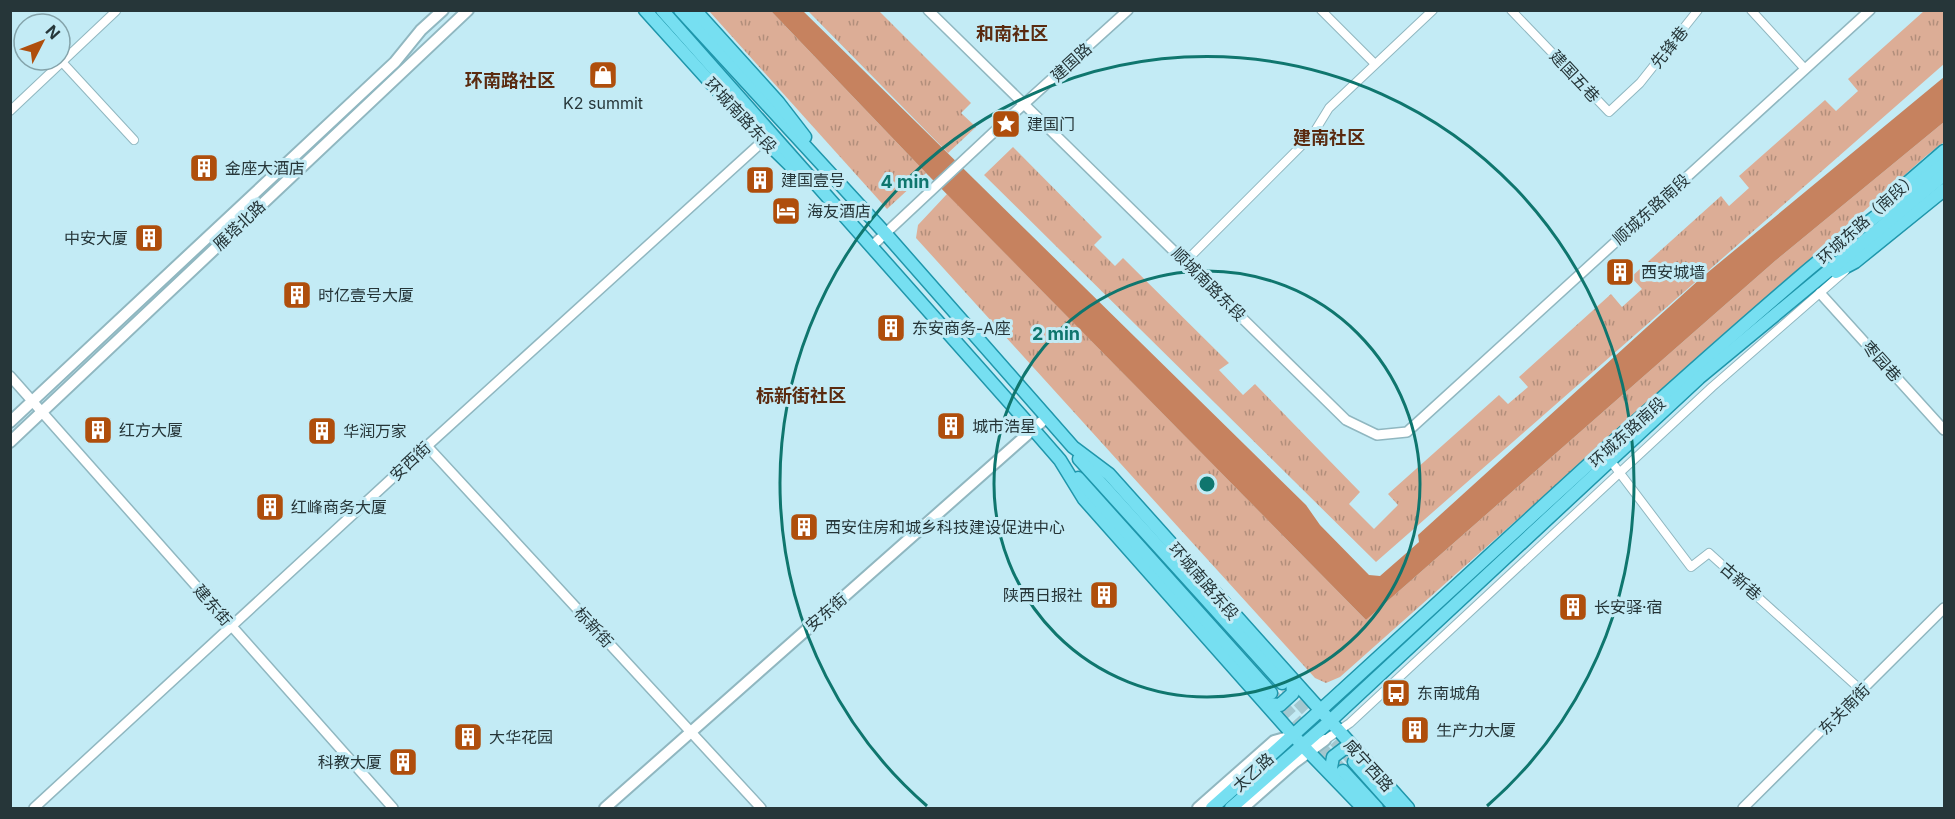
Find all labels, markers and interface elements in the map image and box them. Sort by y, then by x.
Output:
north arrow [12,12,72,72]
text: N [42,21,65,43]
street label: 先锋巷 [1646,22,1692,72]
district label: 和南社区 [976,23,1048,44]
street label: 建国路 [1046,39,1096,85]
street label: 建国五巷 [1546,46,1604,106]
shop icon: K2 summit [587,59,619,91]
district label: 环南路社区 [465,70,555,91]
street label: 环城南路东段 [701,73,781,157]
place label: K2 summit [563,93,643,113]
place icon: 建国门 [990,108,1022,140]
place label: 建国门 [1027,114,1075,134]
district label: 建南社区 [1293,127,1365,148]
building icon: 金座大酒店 [188,152,220,184]
place label: 金座大酒店 [225,158,305,178]
building icon: 建国壹号 [744,164,776,196]
street label: 环城东路（南段） [1813,168,1921,268]
street label: 顺城东路南段 [1609,169,1693,249]
place label: 建国壹号 [781,170,845,190]
text: 4 min [881,171,929,192]
hotel icon: 海友酒店 [770,195,802,227]
street label: 雁塔北路 [209,196,269,254]
place label: 海友酒店 [807,201,871,221]
building icon: 中安大厦 [133,222,165,254]
place label: 中安大厦 [64,228,128,248]
street label: 顺城南路东段 [1168,243,1250,325]
building icon: 西安城墙 [1604,256,1636,288]
place label: 西安城墙 [1641,262,1705,282]
building icon: 时亿壹号大厦 [281,279,313,311]
place label: 时亿壹号大厦 [318,285,414,305]
building icon: 东安商务-A座 [875,312,907,344]
place label: 东安商务-A座 [912,318,1010,338]
text: 2 min [1032,323,1080,344]
street label: 枣园巷 [1859,336,1905,386]
district label: 标新街社区 [756,385,846,406]
street label: 环城东路南段 [1585,392,1669,472]
building icon: 城市浩星 [935,410,967,442]
building icon: 红方大厦 [82,414,114,446]
building icon: 华润万家 [306,415,338,447]
place label: 城市浩星 [972,416,1036,436]
place label: 红方大厦 [119,420,183,440]
place label: 华润万家 [343,421,407,441]
street label: 安西街 [386,437,434,485]
centre of rings [1197,474,1217,494]
building icon: 红峰商务大厦 [254,491,286,523]
place label: 红峰商务大厦 [291,497,387,517]
building icon: 西安住房和城乡科技建设促进中心 [788,511,820,543]
place label: 西安住房和城乡科技建设促进中心 [825,517,1065,537]
street label: 环城南路东段 [1165,538,1243,624]
street label: 古新巷 [1716,558,1766,604]
building icon: 陕西日报社 [1088,579,1120,611]
street label: 建东街 [190,580,236,630]
place label: 陕西日报社 [1003,585,1083,605]
street label: 安东街 [801,589,851,635]
building icon: 长安驿·宿 [1557,591,1589,623]
place label: 长安驿·宿 [1594,597,1663,617]
street label: 标新街 [570,603,618,651]
bus stop icon: 东南城角 [1380,677,1412,709]
street label: 东关南街 [1814,679,1874,739]
place label: 东南城角 [1417,683,1481,703]
building icon: 生产力大厦 [1399,714,1431,746]
place label: 生产力大厦 [1436,720,1516,740]
building icon: 大华花园 [452,721,484,753]
place label: 大华花园 [489,727,553,747]
street label: 咸宁西路 [1340,735,1398,795]
building icon: 科教大厦 [387,746,419,778]
street label: 太乙路 [1228,749,1278,795]
place label: 科教大厦 [318,752,382,772]

